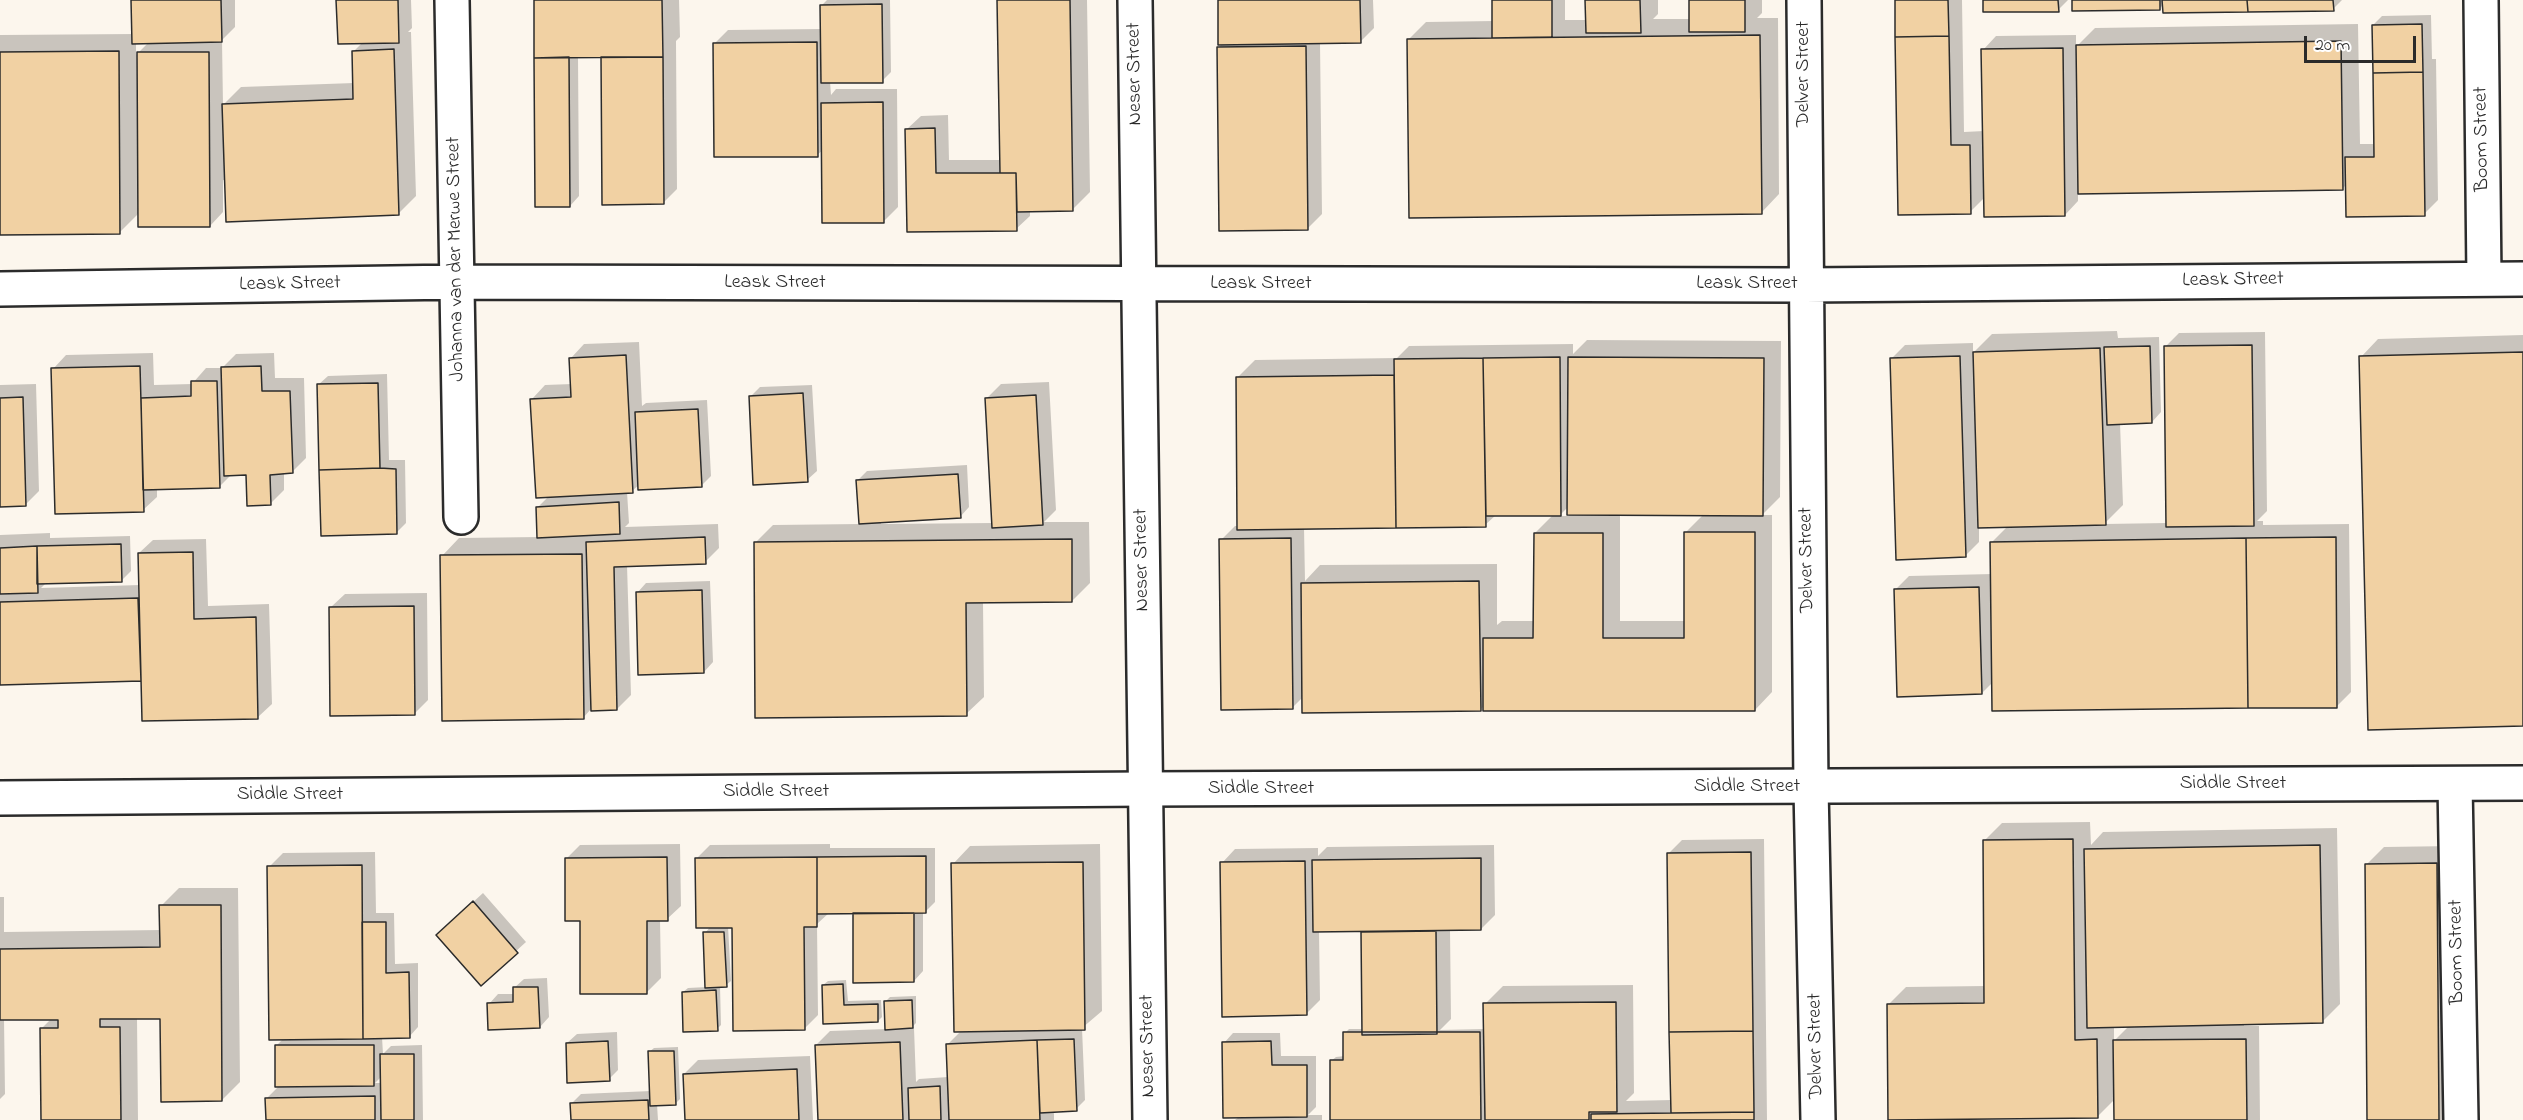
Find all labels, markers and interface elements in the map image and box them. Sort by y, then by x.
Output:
street label: Delver Street [1793,21,1817,127]
street label: Neser Street [1123,22,1149,126]
scale bar [2307,24,2420,62]
text: 20 m [2315,33,2350,59]
street label: Boom Street [2470,86,2496,192]
street label: Johanna van der Merwe Street [443,136,471,382]
street label: Leask Street [2182,268,2284,294]
street label: Leask Street [239,272,341,298]
street label: Leask Street [724,272,826,296]
street label: Leask Street [1210,273,1312,297]
street label: Leask Street [1696,273,1798,297]
street label: Delver Street [1795,507,1821,613]
street label: Neser Street [1130,508,1156,612]
street label: Siddle Street [2180,773,2286,797]
street label: Siddle Street [1694,776,1800,800]
street label: Siddle Street [1208,778,1314,802]
street label: Siddle Street [723,781,829,805]
street label: Siddle Street [237,784,343,808]
street label: Boom Street [2445,899,2471,1005]
street label: Delver Street [1804,993,1830,1099]
street label: Neser Street [1136,994,1162,1098]

